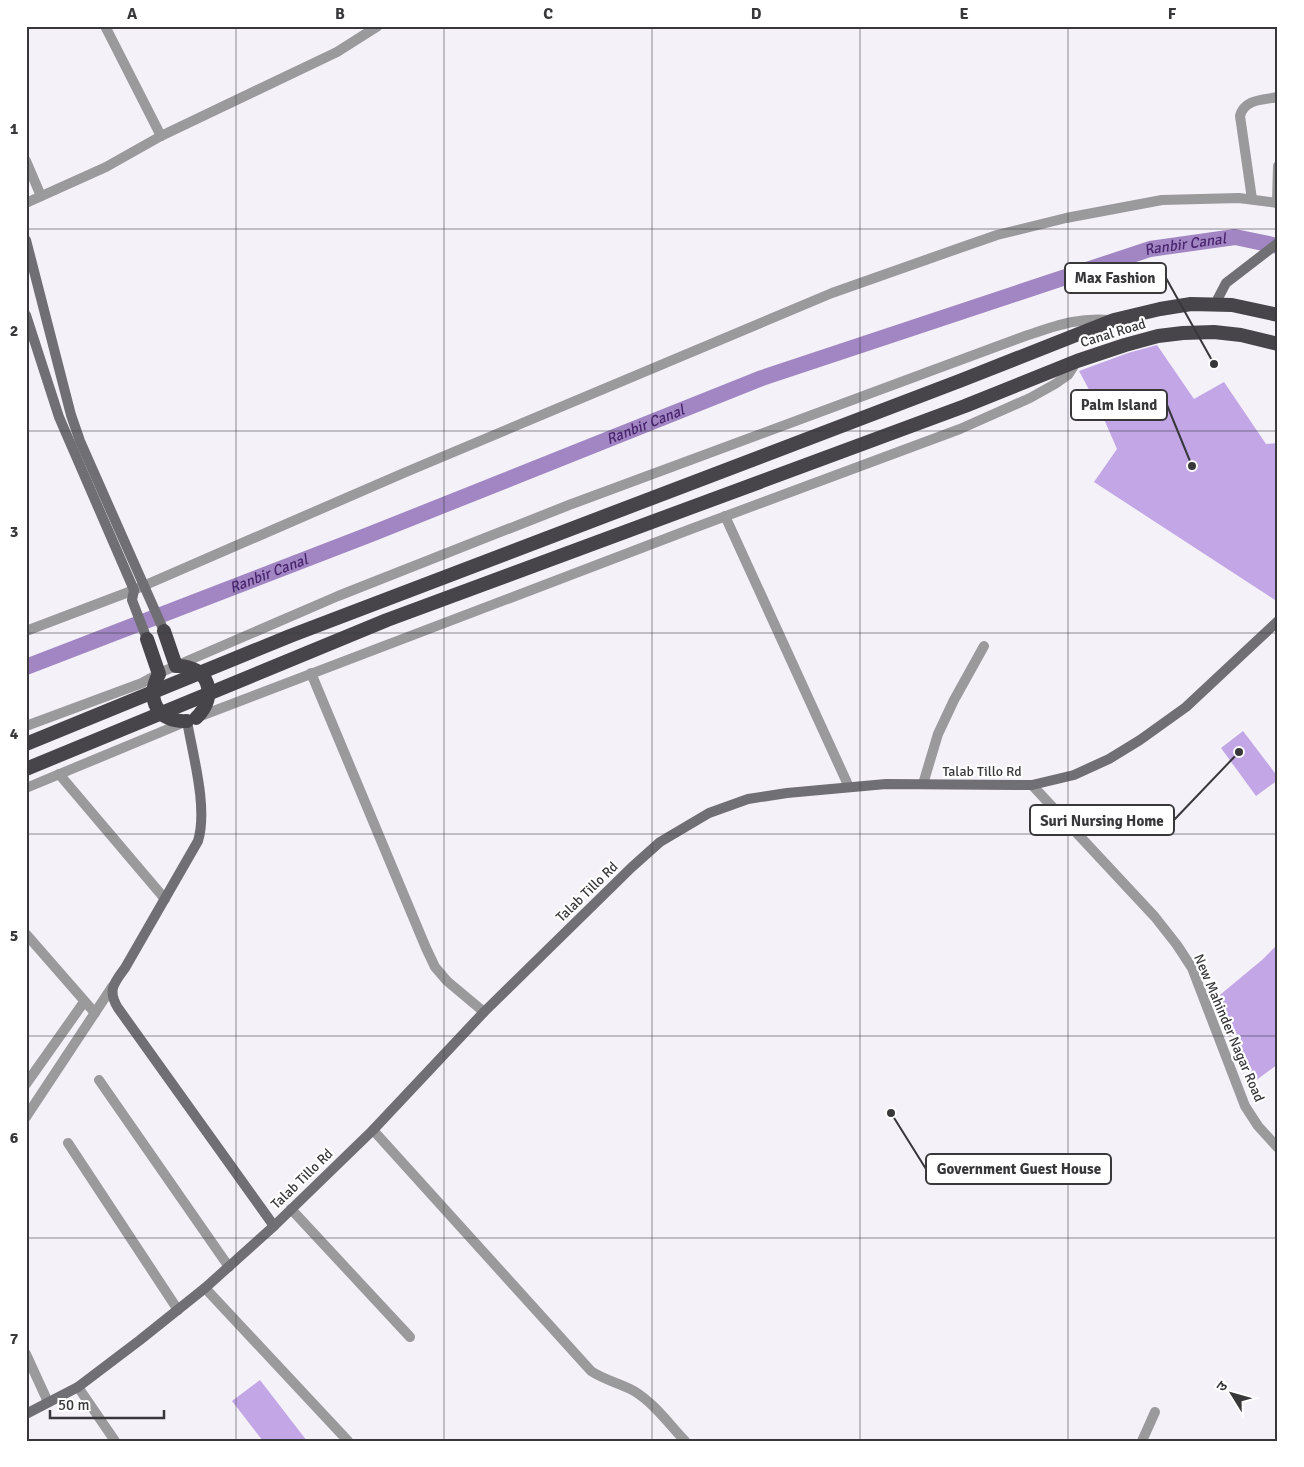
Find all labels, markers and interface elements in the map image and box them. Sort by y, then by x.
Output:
text: A [127,4,138,24]
text: B [335,4,345,24]
text: C [543,4,553,24]
text: D [751,4,762,24]
text: E [959,4,969,24]
text: F [1168,4,1177,24]
text: 1 [10,119,19,139]
water label: Ranbir Canal [1142,229,1229,259]
callout: Max Fashion [1065,263,1166,293]
text: Max Fashion [1074,269,1156,287]
street label: Canal Road [1078,315,1148,351]
text: 2 [10,321,18,341]
callout: Palm Island [1071,390,1167,420]
text: Palm Island [1081,396,1157,414]
water label: Ranbir Canal [604,400,688,448]
text: 3 [10,522,18,542]
water label: Ranbir Canal [227,550,312,597]
text: 4 [10,724,19,744]
street label: Talab Tillo Rd [942,763,1022,780]
callout: Suri Nursing Home [1030,805,1174,835]
text: Suri Nursing Home [1040,812,1164,830]
street label: Talab Tillo Rd [553,858,621,926]
text: 5 [10,926,18,946]
street label: New Mahinder Nagar Road [1190,952,1268,1104]
text: 6 [10,1128,19,1148]
street label: Talab Tillo Rd [268,1145,336,1213]
callout: Government Guest House [926,1154,1111,1184]
text: Government Guest House [937,1160,1101,1178]
text: 7 [10,1329,19,1349]
north arrow [1206,1370,1256,1420]
text: उ [1213,1377,1232,1395]
scale bar [50,1387,164,1419]
text: 50 m [58,1396,89,1414]

